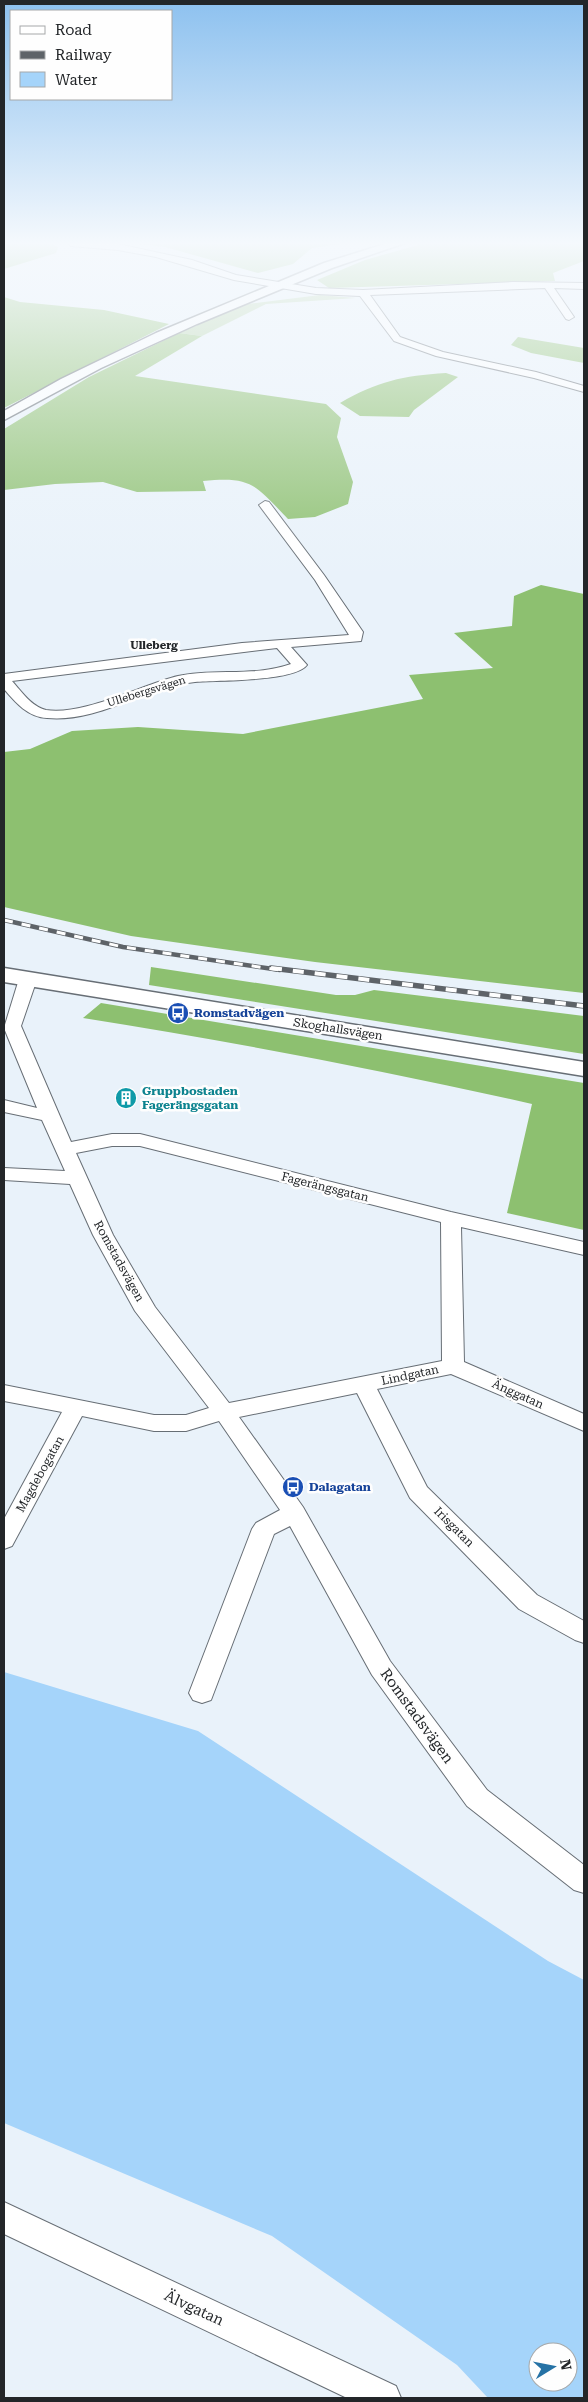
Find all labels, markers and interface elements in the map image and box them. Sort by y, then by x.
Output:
legend [10,10,172,100]
text: Road [55,21,92,39]
text: Railway [55,46,112,64]
text: Water [55,71,97,89]
district label: Ulleberg [130,639,178,652]
street label: Ullebergsvägen [105,673,187,710]
bus stop icon: Romstadvägen [166,1001,190,1025]
place label: Romstadvägen [194,1006,284,1020]
street label: Skoghallsvägen [292,1015,384,1043]
place label: Gruppbostaden Fagerängsgatan [142,1084,238,1112]
building icon: Gruppbostaden Fagerängsgatan [114,1086,138,1110]
street label: Fagerängsgatan [280,1169,370,1205]
street label: Romstadsvägen [91,1218,147,1304]
street label: Lindgatan [380,1362,440,1388]
street label: Änggatan [490,1376,546,1412]
street label: Magdebogatan [13,1433,67,1515]
bus stop icon: Dalagatan [281,1475,305,1499]
place label: Dalagatan [309,1480,371,1494]
street label: Irisgatan [431,1504,477,1550]
street label: Romstadsvägen [377,1665,458,1767]
street label: Älvgatan [161,2286,227,2330]
north arrow [528,2342,578,2392]
text: N [557,2358,575,2372]

